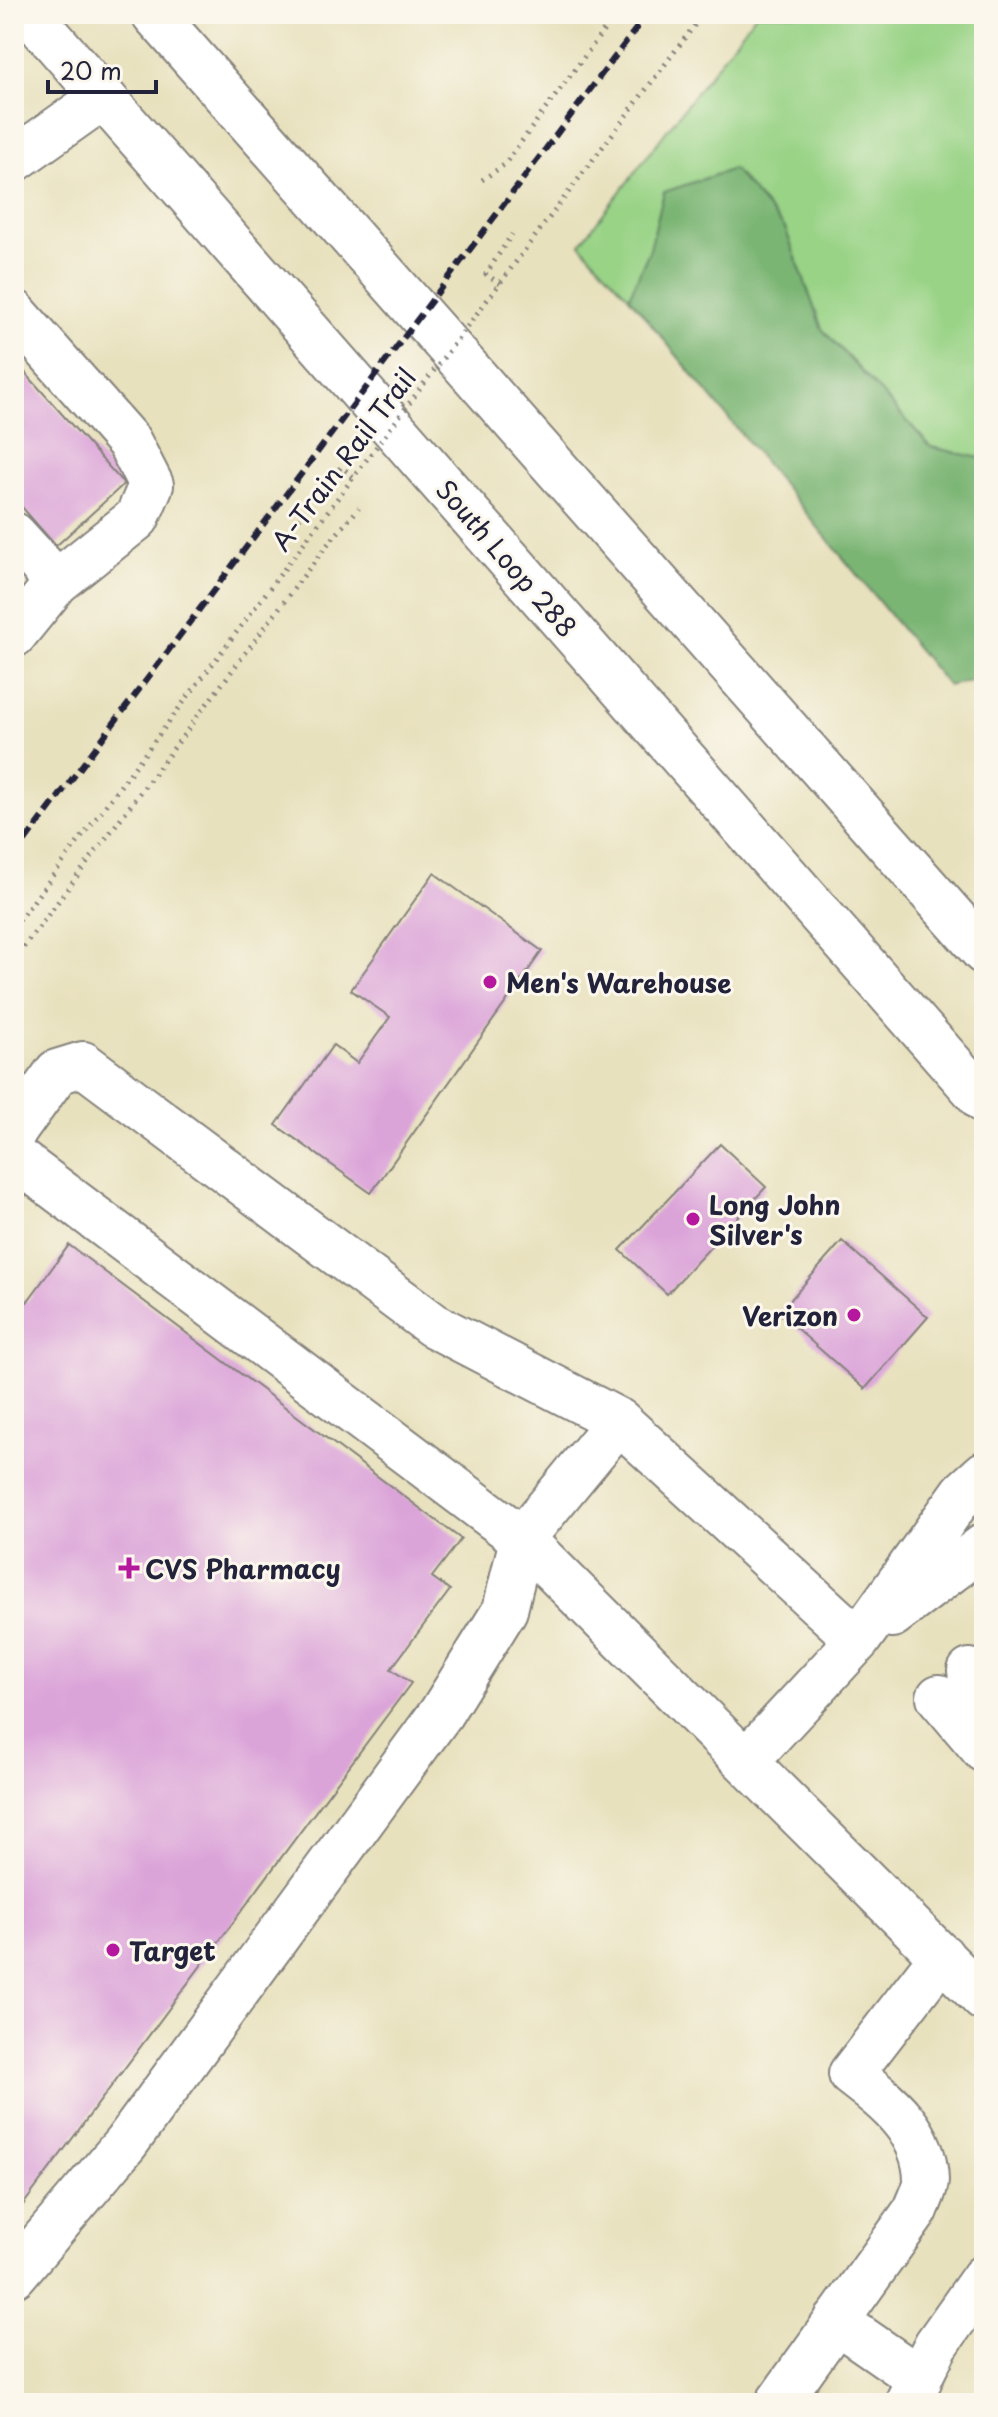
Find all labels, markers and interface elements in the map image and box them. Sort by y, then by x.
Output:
scale bar [48,44,156,94]
text: 20 m [60,52,122,88]
street label: A-Train Rail Trail [261,359,425,559]
street label: South Loop 288 [428,471,586,645]
place label: Men's Warehouse [506,963,732,1002]
marker: Men's Warehouse [481,973,499,991]
place label: Long John Silver's [709,1185,841,1254]
marker: Long John Silver's [684,1210,702,1228]
place label: Verizon [742,1296,838,1335]
marker: Verizon [845,1306,863,1324]
place label: CVS Pharmacy [145,1549,341,1588]
marker: CVS Pharmacy [120,1559,138,1577]
place label: Target [129,1931,216,1970]
marker: Target [104,1941,122,1959]

